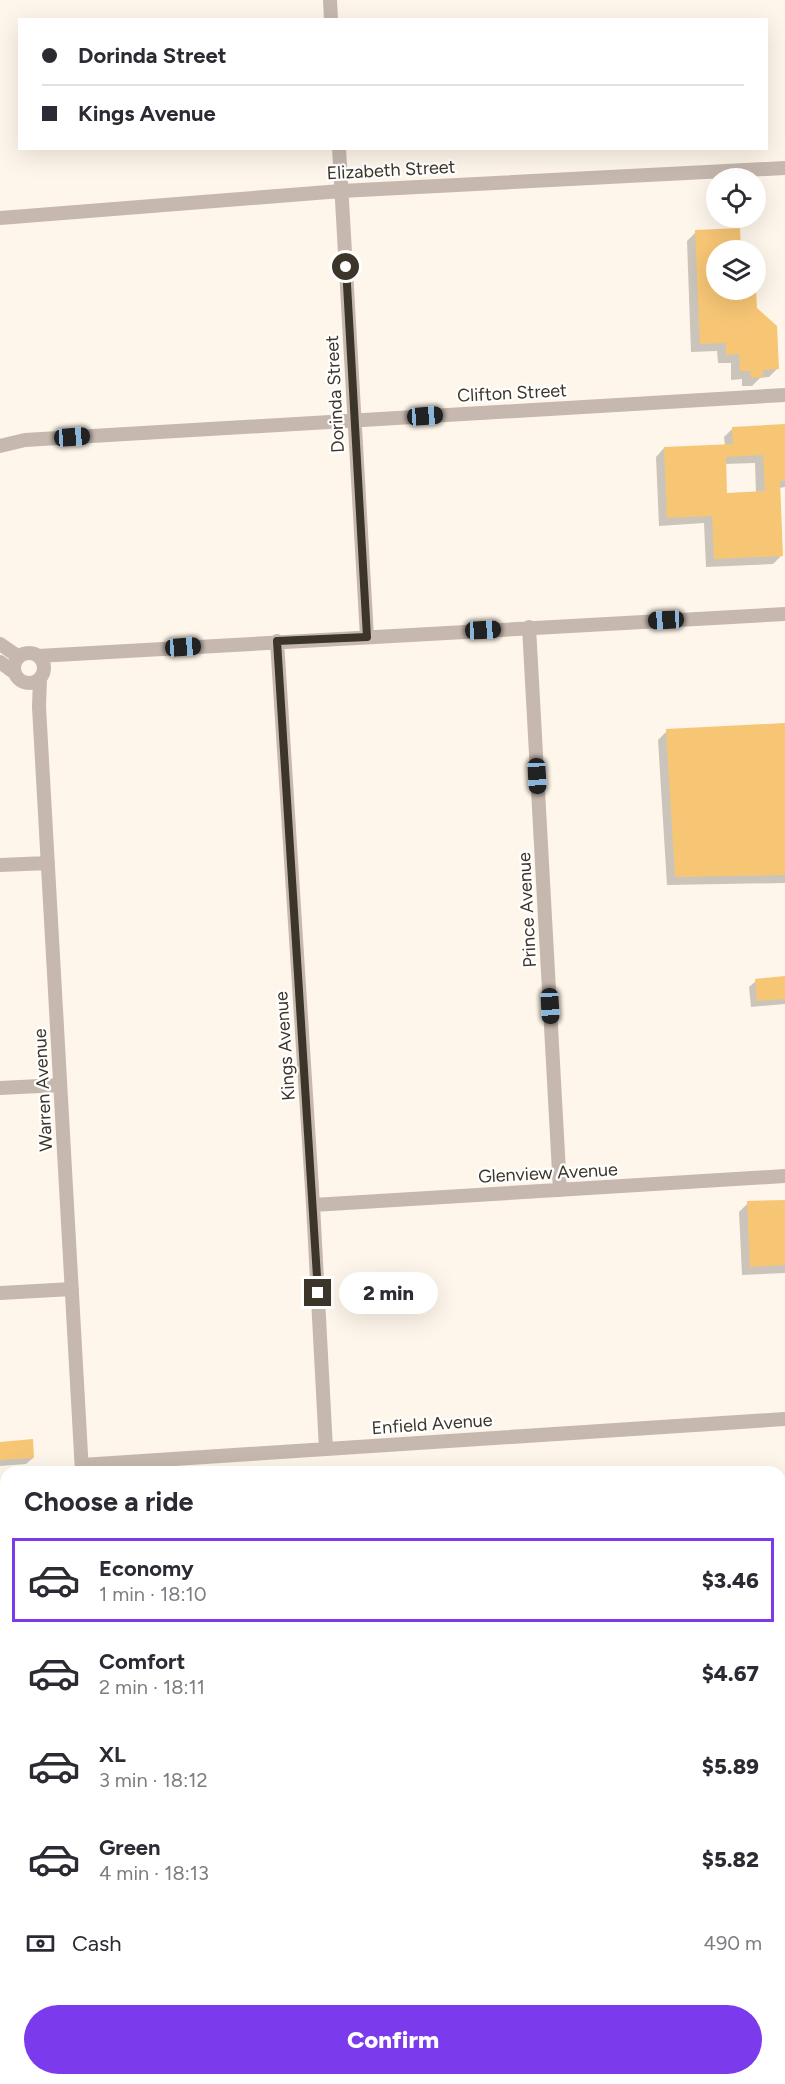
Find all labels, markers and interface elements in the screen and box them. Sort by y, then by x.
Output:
text: Dorinda Street [78,42,227,69]
text: Kings Avenue [78,100,216,127]
street label: Elizabeth Street [326,156,456,184]
map controls [706,168,766,300]
button: locate [706,168,766,228]
button: layers [706,240,766,300]
route start [332,253,359,280]
street label: Dorinda Street [321,334,349,453]
street label: Clifton Street [457,379,568,407]
car [406,406,444,426]
car [53,427,91,447]
car [648,610,684,630]
car [465,620,501,640]
car [164,637,202,657]
car [527,758,547,794]
street label: Prince Avenue [513,852,541,968]
car [540,988,560,1024]
street label: Kings Avenue [270,990,300,1101]
street label: Warren Avenue [29,1028,57,1152]
street label: Glenview Avenue [478,1158,619,1188]
callout: 2 min [339,1272,438,1314]
route end [304,1279,331,1306]
text: 2 min [363,1281,414,1305]
street label: Enfield Avenue [371,1409,493,1439]
text: Choose a ride [24,1485,193,1518]
icon: car [27,1553,81,1607]
text: Economy [99,1555,194,1582]
text: $3.46 [702,1567,759,1594]
text: 1 min · 18:10 [99,1582,207,1606]
icon: car [27,1646,81,1700]
text: Comfort [99,1648,185,1675]
text: $4.67 [702,1660,759,1687]
text: 2 min · 18:11 [99,1675,205,1699]
icon: car [27,1739,81,1793]
text: XL [99,1741,126,1768]
text: $5.89 [702,1753,759,1780]
text: 3 min · 18:12 [99,1768,208,1792]
icon: car [27,1832,81,1886]
text: Green [99,1834,161,1861]
text: $5.82 [702,1846,759,1873]
text: 4 min · 18:13 [99,1861,209,1885]
icon: cash [24,1927,57,1960]
text: Cash [72,1930,122,1957]
text: 490 m [703,1931,762,1955]
button: Confirm [24,2005,762,2074]

